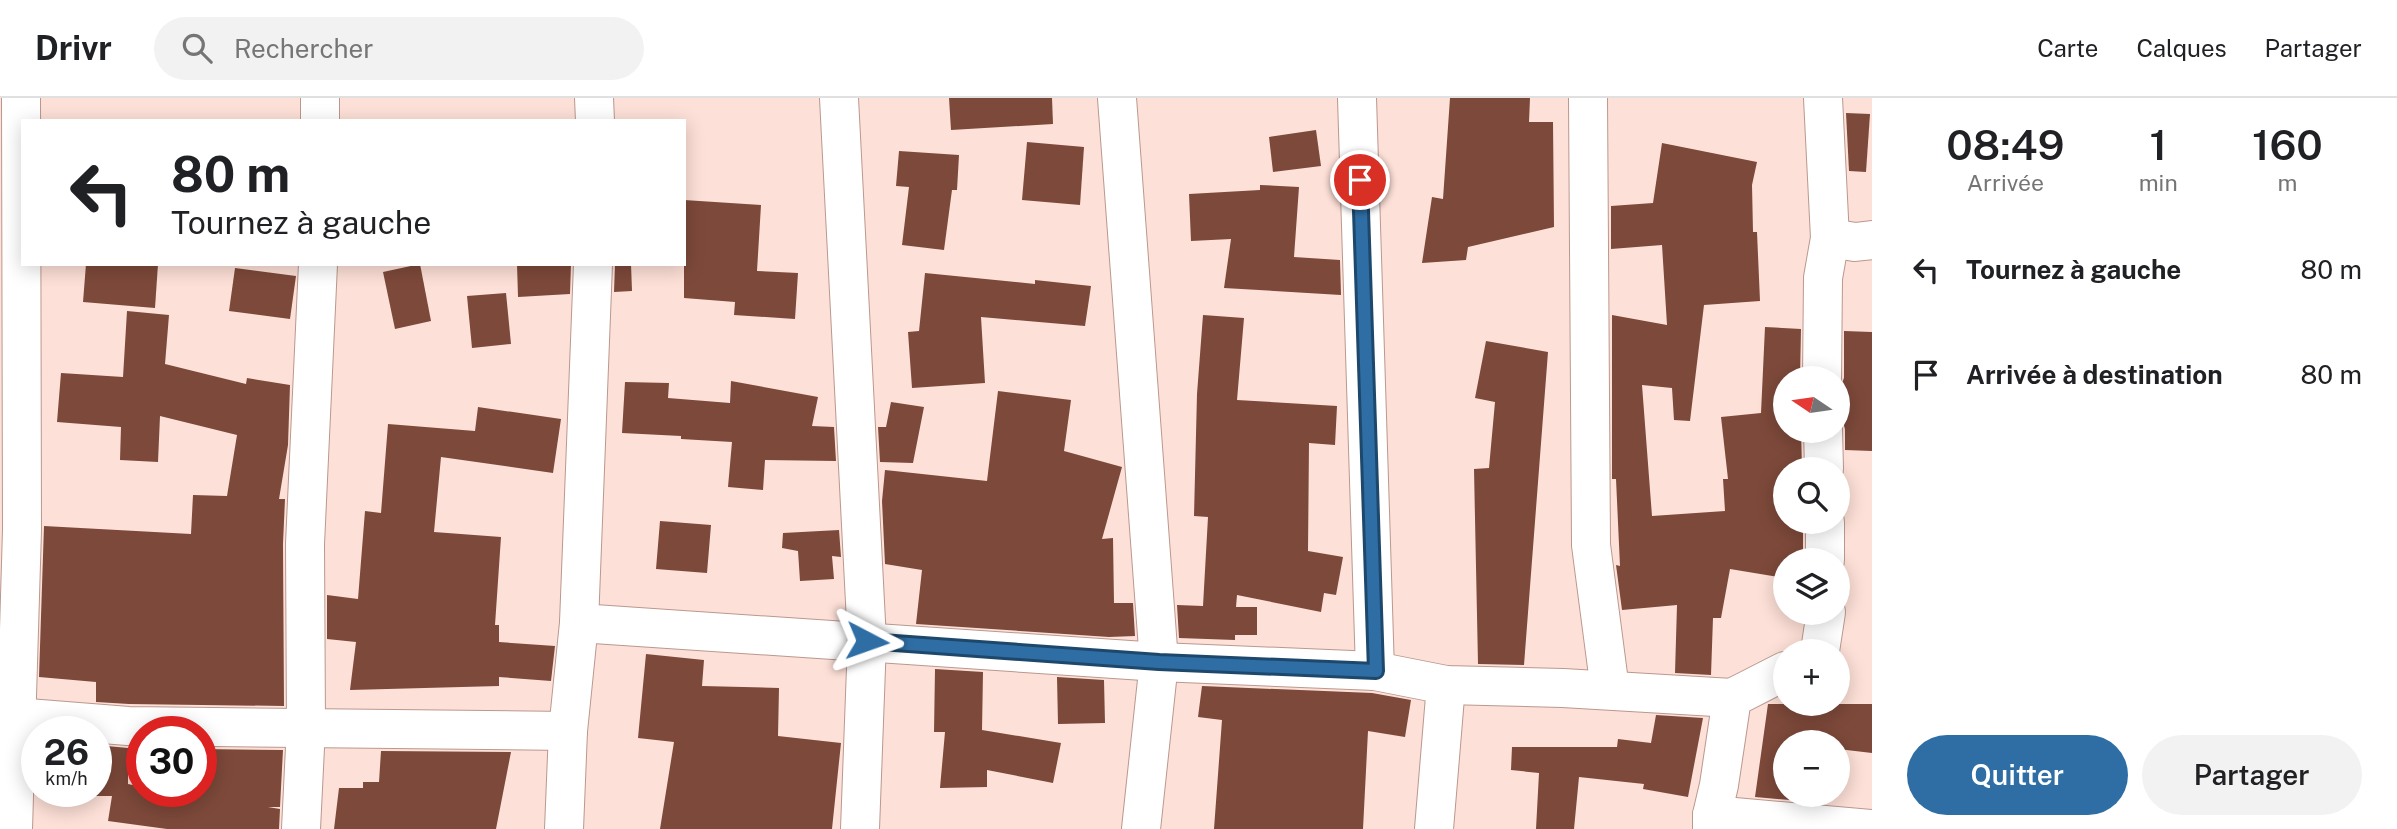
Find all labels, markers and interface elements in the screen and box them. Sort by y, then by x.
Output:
search box [154,17,644,80]
text: Drivr [35,29,112,67]
icon: search [178,29,216,67]
text: Rechercher [234,33,373,64]
text: Carte [2037,34,2098,62]
text: Calques [2136,34,2227,62]
text: Partager [2265,34,2362,62]
text: 08:49 [1946,120,2065,169]
text: 1 [2149,120,2167,169]
text: 160 [2252,120,2323,169]
text: 80 m [171,145,290,203]
icon: left [56,147,147,238]
pin [1330,150,1390,210]
icon: arrive [1341,161,1379,199]
text: Arrivée [1967,169,2044,196]
text: min [2139,169,2178,196]
text: m [2277,169,2297,196]
text: Tournez à gauche [171,204,431,241]
icon: left [1907,251,1945,289]
text: Tournez à gauche [1966,254,2181,285]
text: 80 m [2301,254,2362,285]
icon: arrive [1907,356,1945,394]
text: Arrivée à destination [1966,359,2223,390]
text: 80 m [2301,359,2362,390]
north arrow [1773,366,1850,443]
map controls [1773,366,1850,807]
button: search [1773,457,1850,534]
button: layers [1773,548,1850,625]
position arrow [830,604,904,678]
button: + [1773,639,1850,716]
speed limit sign: 30 [126,716,217,807]
button: − [1773,730,1850,807]
text: 26 [44,732,89,773]
button: Quitter [1907,735,2128,815]
button: Partager [2142,735,2362,815]
text: km/h [45,768,88,789]

